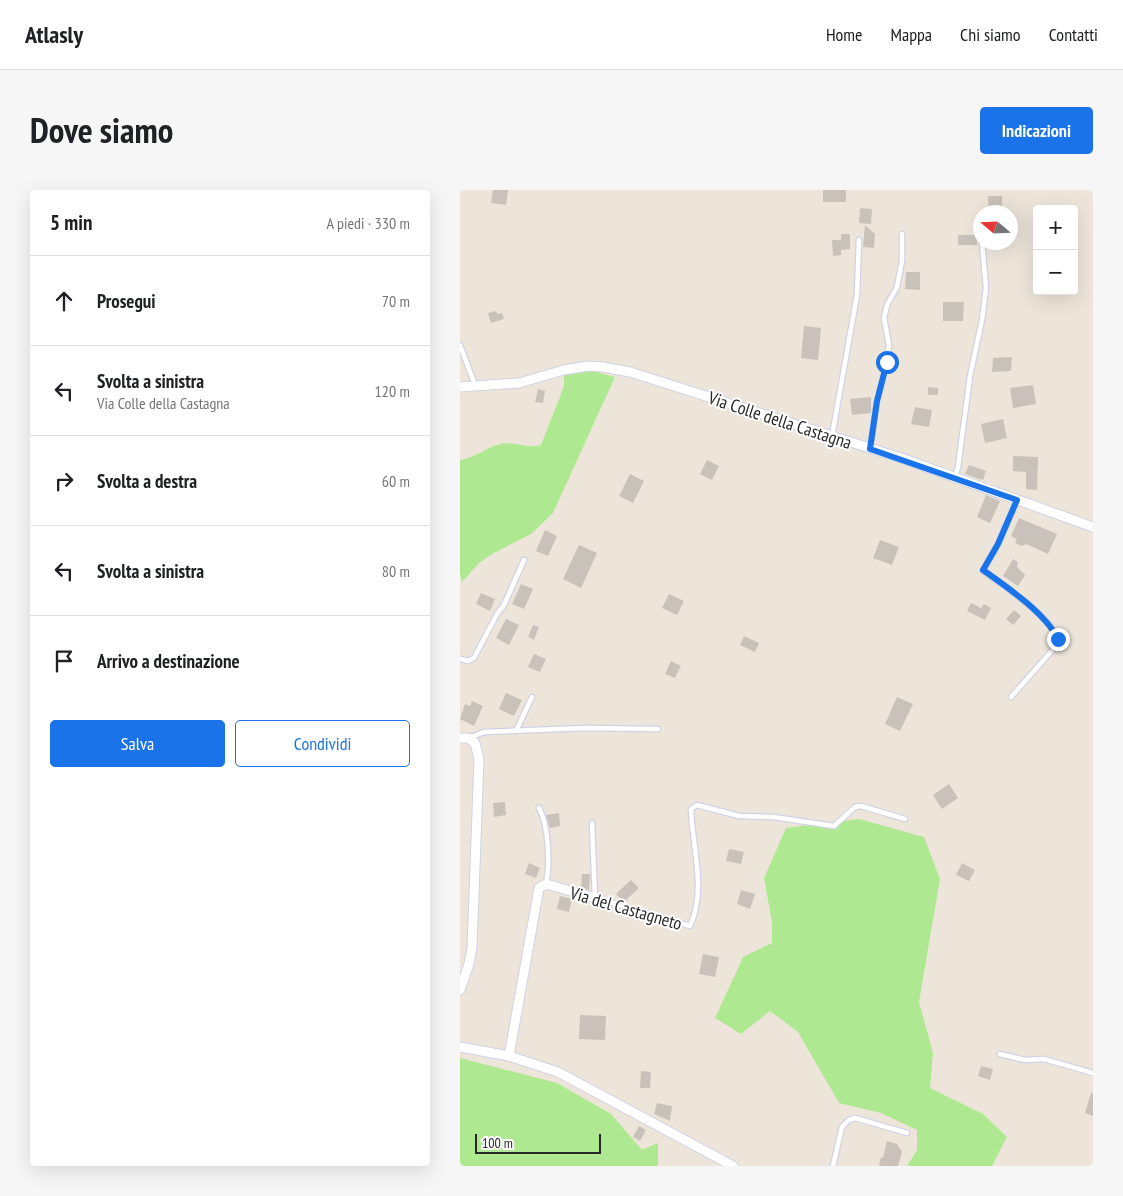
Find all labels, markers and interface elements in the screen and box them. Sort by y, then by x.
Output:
text: Atlasly [25,19,83,50]
text: Home [826,23,863,46]
text: Mappa [891,23,932,46]
text: Chi siamo [960,23,1021,46]
text: Contatti [1049,23,1098,46]
text: Dove siamo [30,107,173,153]
button: Indicazioni [980,107,1093,154]
north arrow [973,205,1018,250]
map controls [1033,205,1078,295]
button: + [1033,205,1078,250]
text: 5 min [50,209,92,236]
text: A piedi · 330 m [327,213,410,233]
button: − [1033,250,1078,295]
icon: ahead [50,287,78,315]
text: Prosegui [97,289,156,313]
text: 70 m [382,291,410,311]
route start [876,351,899,374]
text: Svolta a sinistra [97,369,204,393]
icon: left [50,377,78,405]
text: 120 m [375,381,410,401]
street label: Via Colle della Castagna [704,386,855,454]
text: Via Colle della Castagna [97,393,230,413]
icon: right [50,467,78,495]
text: Svolta a destra [97,469,197,493]
text: 60 m [382,471,410,491]
icon: left [50,557,78,585]
text: Svolta a sinistra [97,559,204,583]
text: 80 m [382,561,410,581]
route end [1047,628,1070,651]
icon: arrive [50,647,78,675]
text: Arrivo a destinazione [97,649,240,673]
button: Salva [50,720,225,767]
button: Condividi [235,720,410,767]
street label: Via del Castagneto [566,881,685,935]
scale bar [475,1131,601,1154]
text: 100 m [482,1134,513,1152]

